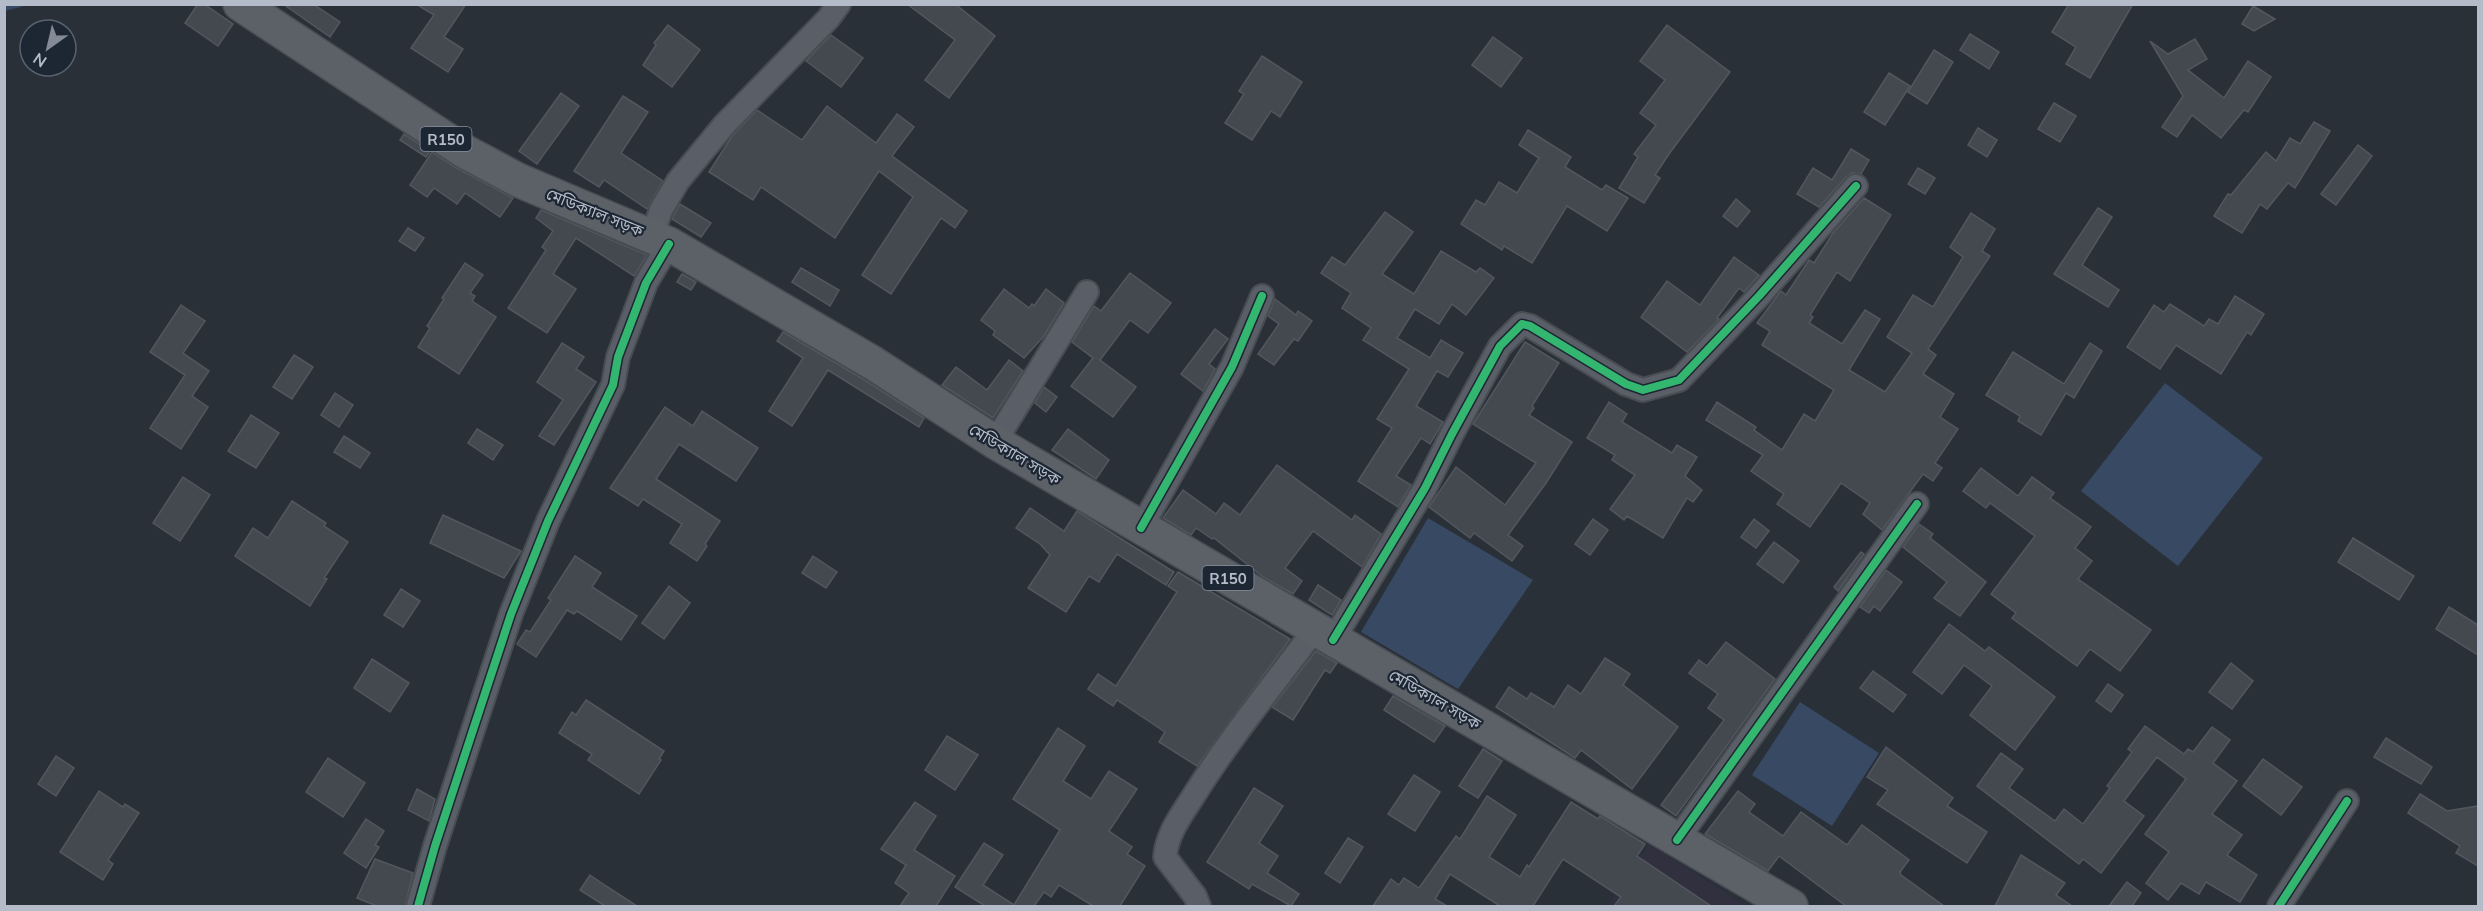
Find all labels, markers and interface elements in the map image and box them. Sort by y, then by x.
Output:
north arrow [18,18,78,78]
text: N [29,49,50,72]
road number: R150 [420,127,472,151]
street label: মেডিক্যাল সড়ক [544,183,647,241]
street label: মেডিক্যাল সড়ক [966,419,1065,490]
road number: R150 [1202,566,1254,590]
street label: মেডিক্যাল সড়ক [1385,665,1485,734]

